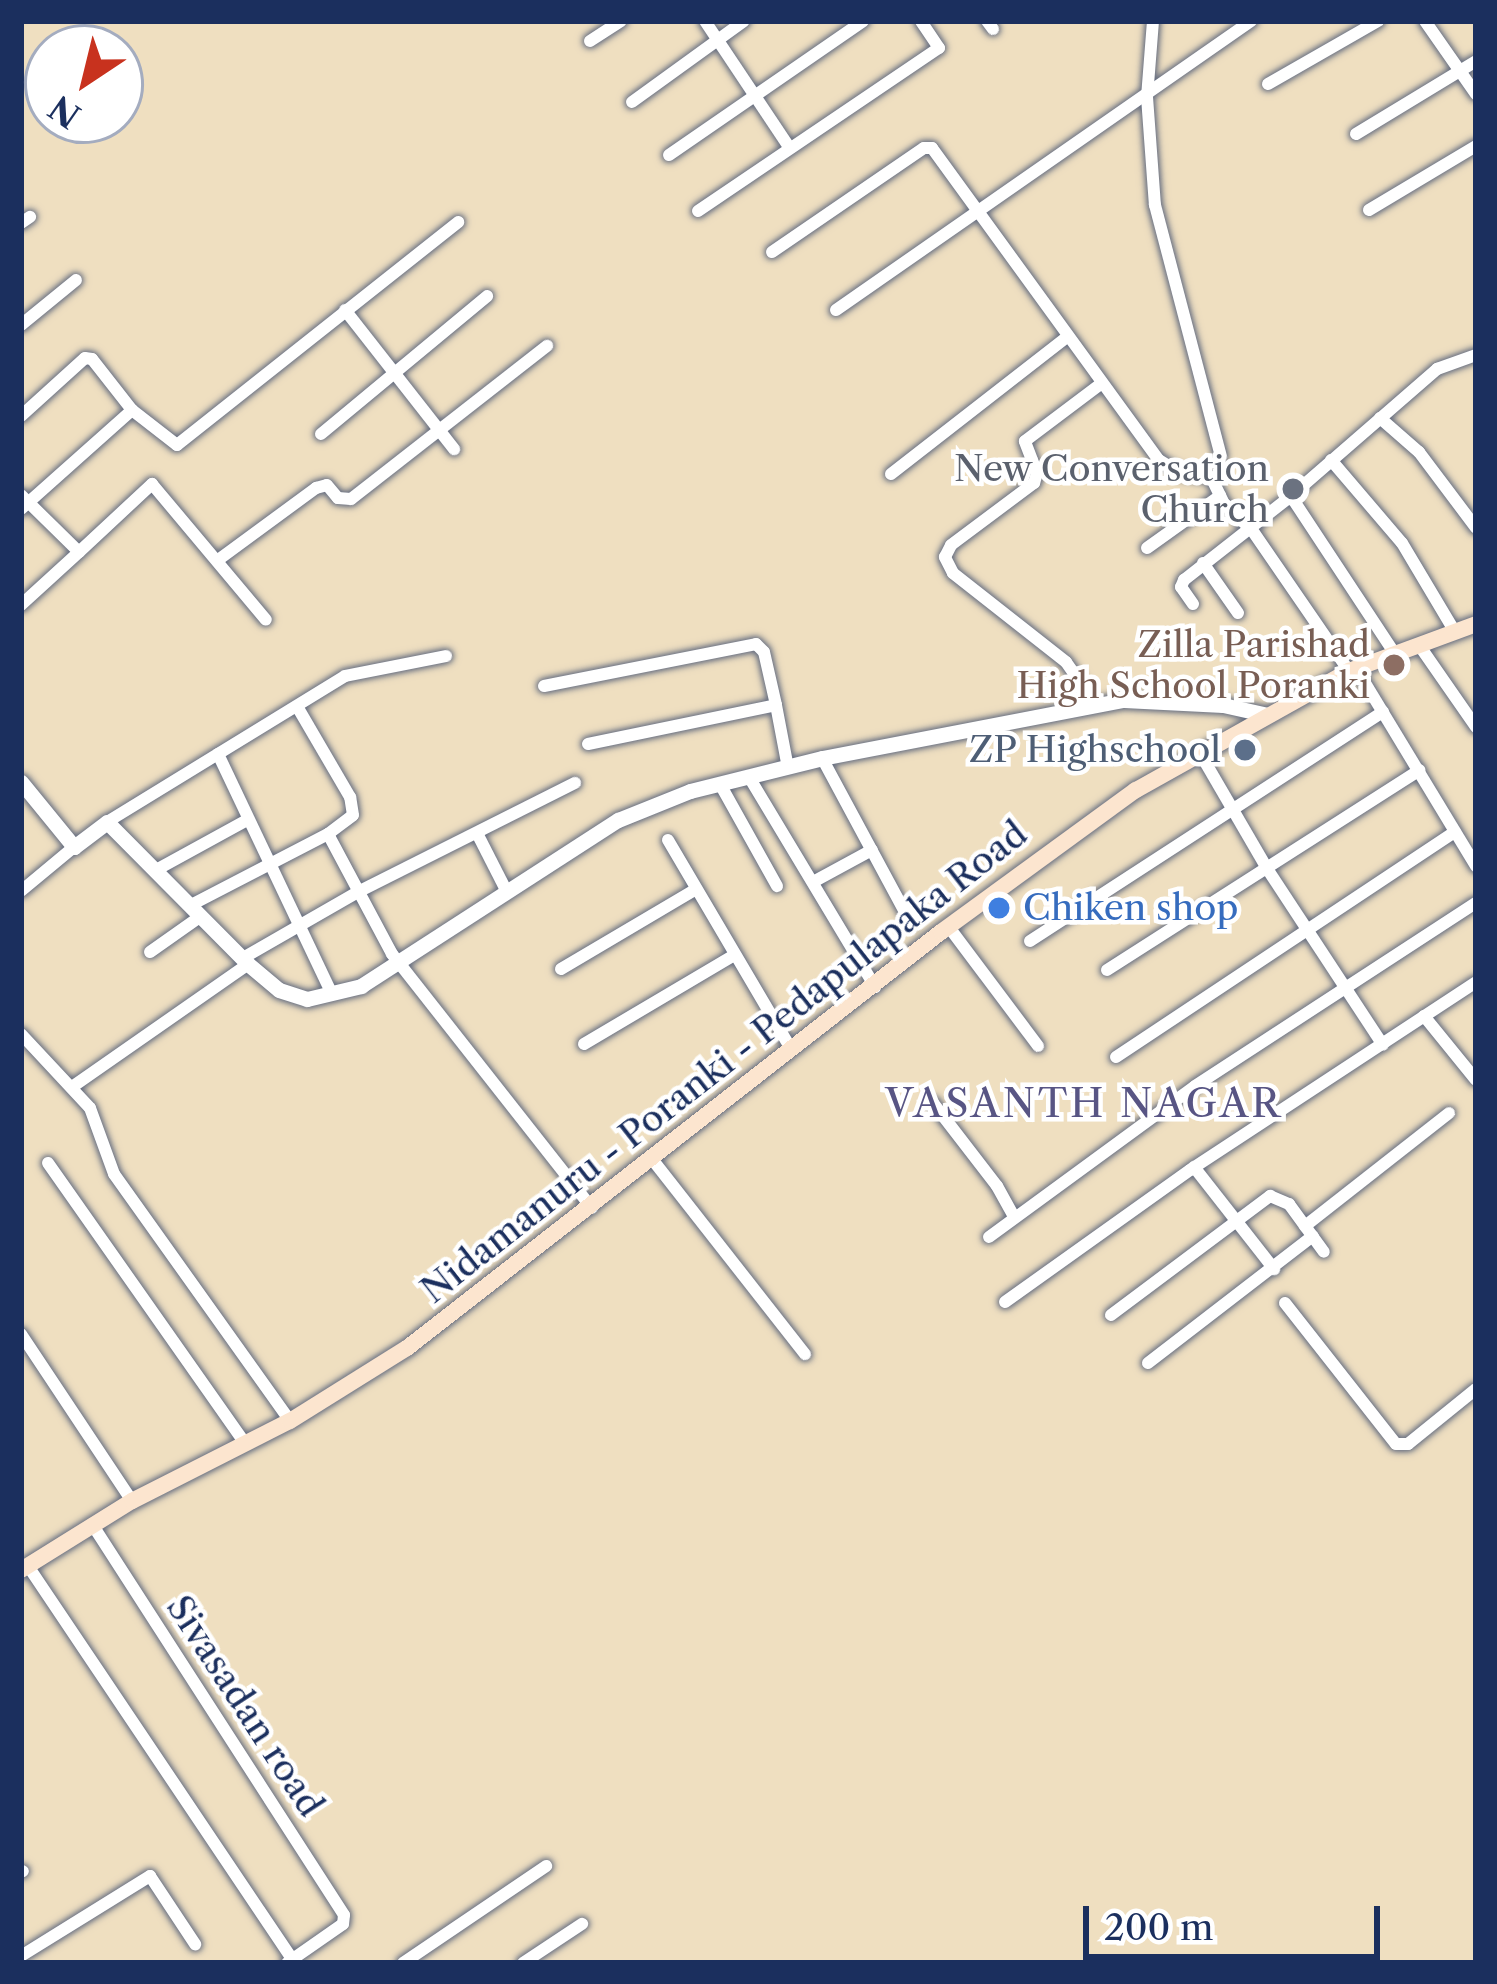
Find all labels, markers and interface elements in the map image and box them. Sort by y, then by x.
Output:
north arrow [24,24,144,144]
text: N [41,86,88,136]
place label: New Conversation Church [953,446,1269,531]
marker: New Conversation Church [1280,476,1306,502]
place label: Zilla Parishad High School Poranki [1016,622,1370,707]
marker: Zilla Parishad High School Poranki [1381,652,1407,678]
place label: ZP Highschool [968,728,1221,772]
marker: ZP Highschool [1232,737,1258,763]
street label: Nidamanuru - Poranki - Pedapulapaka Road [412,812,1036,1312]
place label: Chiken shop [1023,886,1238,930]
marker: Chiken shop [986,895,1012,921]
district label: VASANTH NAGAR [885,1080,1283,1126]
street label: Sivasadan road [157,1587,333,1825]
scale bar [1089,1882,1386,1956]
text: 200 m [1104,1905,1213,1949]

